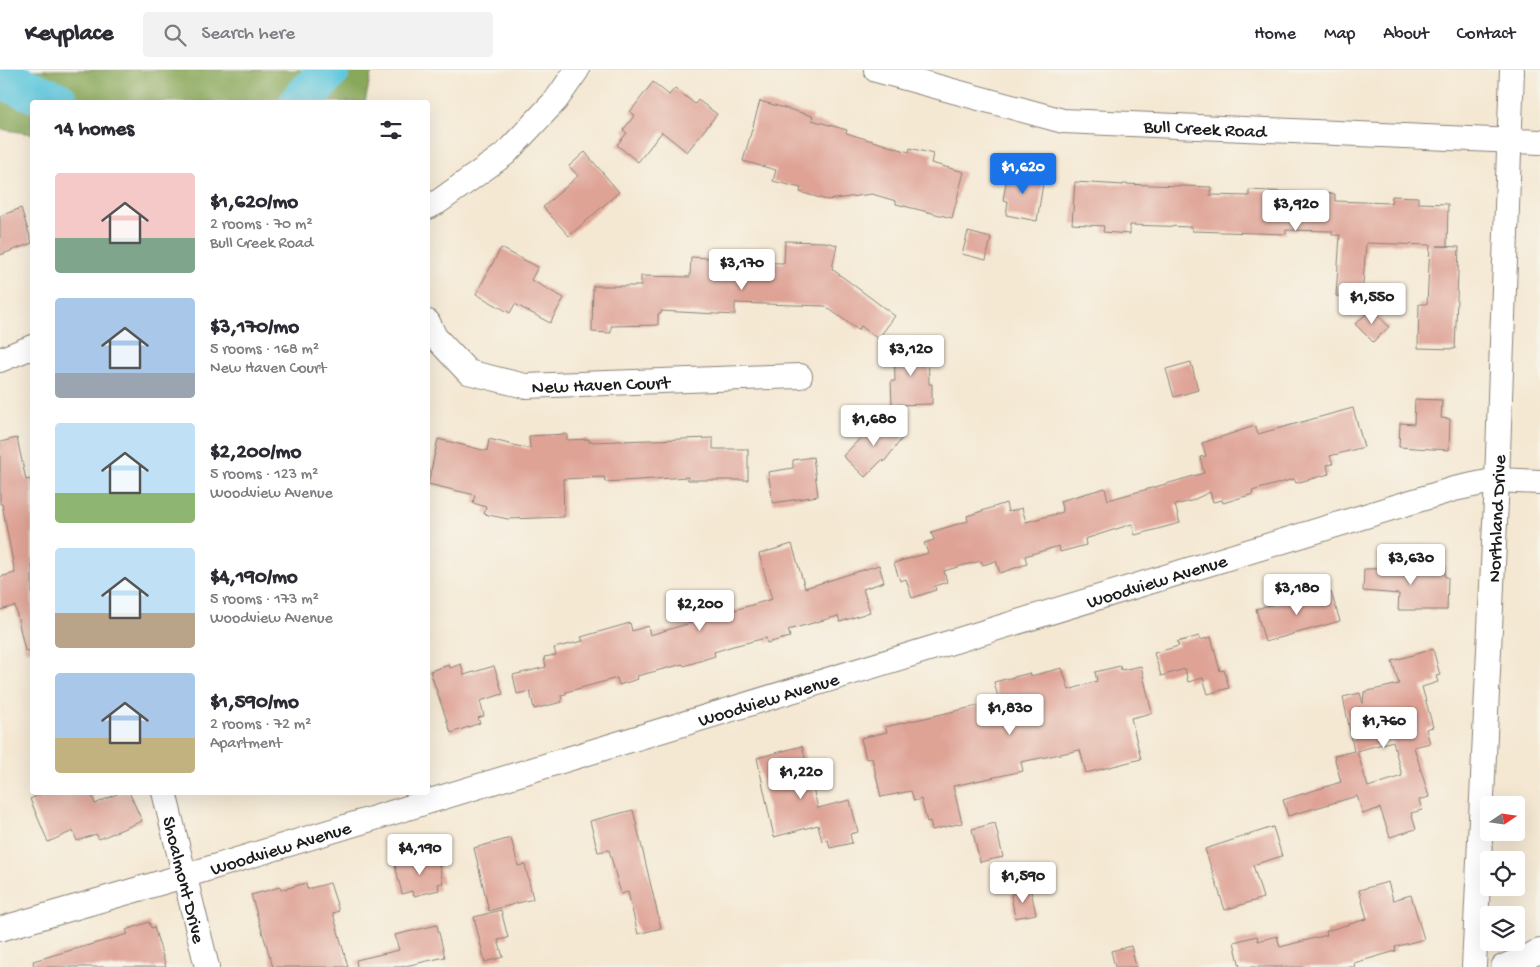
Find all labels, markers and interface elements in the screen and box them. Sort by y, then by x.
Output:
search box [143,12,493,57]
text: Keyplace [25,20,113,49]
icon: search [161,21,189,49]
text: Search here [201,23,295,46]
text: Home [1254,24,1296,45]
text: Map [1324,24,1355,45]
text: About [1383,24,1429,45]
text: Contact [1457,24,1515,45]
icon: filters [377,116,405,144]
street label: Bull Creek Road [1142,117,1269,145]
text: 14 homes [55,118,134,143]
pin: $1,620 [982,152,1064,195]
text: $1,620 [1001,159,1045,178]
pin: $3,920 [1255,190,1337,232]
text: $1,620/mo [210,191,298,216]
icon: home [95,193,155,253]
text: $3,920 [1273,196,1319,215]
text: 2 rooms · 70 m² [210,216,313,235]
text: Bull Creek Road [210,235,313,254]
pin: $3,170 [701,248,783,291]
text: $3,170 [720,255,764,274]
pin: $1,550 [1331,282,1413,325]
text: $1,550 [1350,289,1394,308]
text: $3,170/mo [210,316,299,341]
icon: home [95,318,155,378]
pin: $3,120 [870,334,952,377]
text: 5 rooms · 168 m² [210,341,319,360]
text: $3,120 [889,341,933,360]
text: New Haven Court [210,360,326,379]
street label: New Haven Court [531,373,672,401]
pin: $1,680 [833,404,915,447]
text: $1,680 [852,411,896,430]
text: $2,200/mo [210,441,301,466]
icon: home [95,443,155,503]
street label: Northland Drive [1484,454,1513,583]
text: 5 rooms · 123 m² [210,466,318,485]
text: Woodview Avenue [210,485,333,504]
pin: $3,630 [1370,544,1452,586]
text: $3,630 [1388,550,1434,569]
street label: Woodview Avenue [1084,551,1231,615]
text: $4,190/mo [210,566,298,591]
icon: home [95,568,155,628]
pin: $3,180 [1256,574,1338,616]
text: $3,180 [1275,580,1319,599]
pin: $2,200 [659,590,741,632]
text: 5 rooms · 173 m² [210,591,319,610]
text: $2,200 [677,596,723,615]
text: Woodview Avenue [210,610,333,629]
street label: Woodview Avenue [696,669,842,734]
text: $1,590/mo [210,691,299,716]
icon: home [95,693,155,753]
pin: $1,830 [969,694,1051,736]
text: $1,830 [988,700,1032,719]
pin: $1,760 [1343,706,1425,749]
text: $1,760 [1362,713,1406,732]
text: 2 rooms · 72 m² [210,716,311,735]
text: Apartment [210,735,282,754]
pin: $1,220 [760,758,842,800]
text: $1,220 [779,764,823,783]
north arrow [1480,796,1525,841]
map controls [1480,796,1525,951]
street label: Shoalmont Drive [155,814,209,946]
street label: Woodview Avenue [208,818,354,882]
pin: $4,190 [379,834,461,876]
text: $4,190 [398,840,442,859]
button: locate [1480,851,1525,896]
pin: $1,590 [982,862,1064,904]
text: $1,590 [1001,868,1045,887]
button: layers [1480,906,1525,951]

